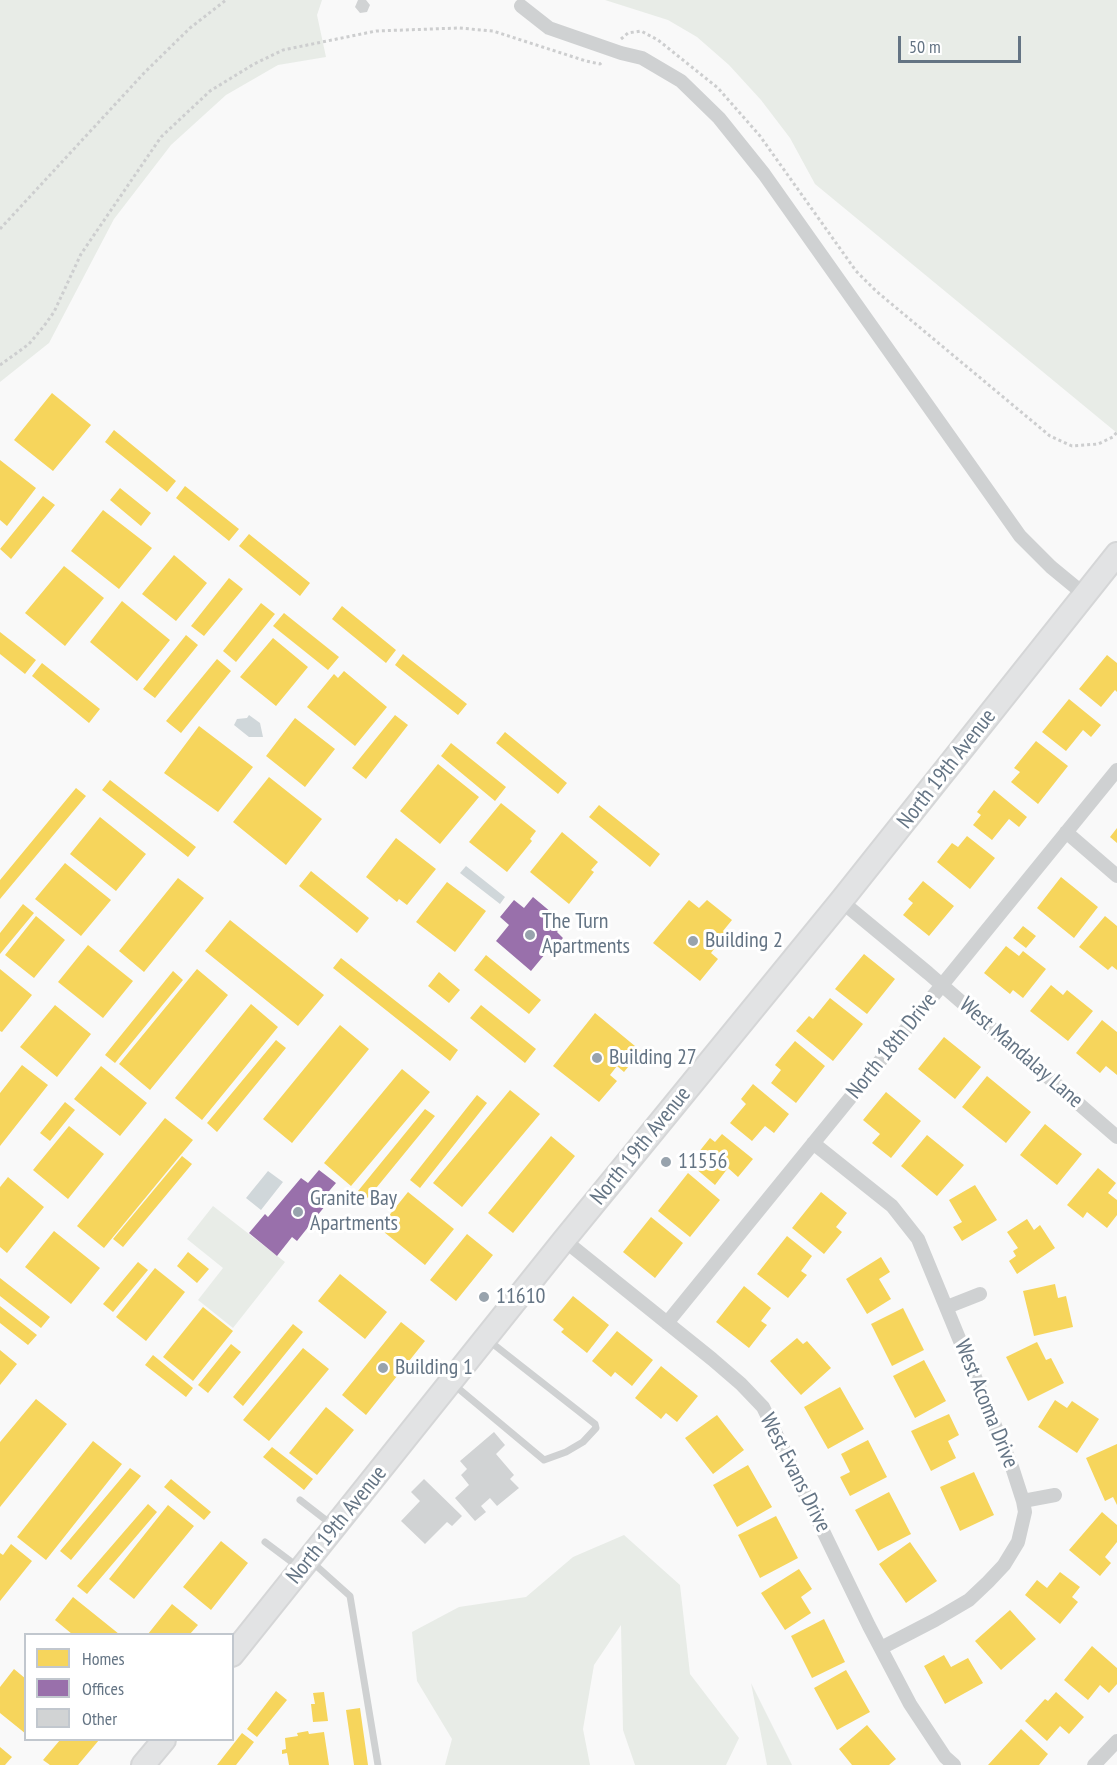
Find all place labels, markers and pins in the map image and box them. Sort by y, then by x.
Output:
place label: The Turn Apartments [542,909,630,960]
marker: The Turn Apartments [523,928,537,942]
place label: Building 2 [705,928,783,954]
marker: Building 2 [686,934,700,948]
place label: Building 27 [609,1045,697,1071]
marker: Building 27 [590,1051,604,1065]
place label: 11556 [678,1149,727,1175]
marker: 11556 [659,1155,673,1169]
place label: Granite Bay Apartments [310,1186,398,1238]
marker: Granite Bay Apartments [291,1205,305,1219]
place label: 11610 [496,1284,545,1310]
marker: 11610 [477,1290,491,1304]
place label: Building 1 [395,1355,473,1381]
marker: Building 1 [376,1361,390,1375]

